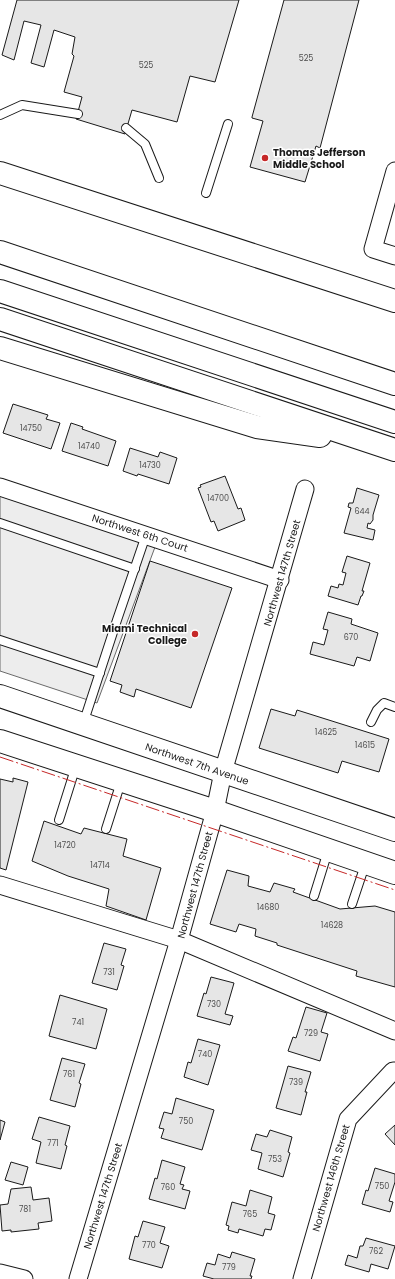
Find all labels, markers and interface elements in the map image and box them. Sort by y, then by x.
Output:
house number: 525 [299,53,313,64]
house number: 525 [139,60,153,71]
place label: Thomas Jefferson Middle School [273,145,366,172]
marker: Thomas Jefferson Middle School [260,153,270,163]
house number: 14750 [20,423,42,434]
house number: 14740 [78,441,100,452]
house number: 14730 [139,460,161,471]
house number: 14700 [207,493,229,504]
house number: 644 [354,506,370,517]
street label: Northwest 6th Court [90,510,190,556]
street label: Northwest 147th Street [260,518,304,628]
place label: Miami Technical College [102,621,187,648]
marker: Miami Technical College [190,629,200,639]
house number: 670 [344,632,358,643]
house number: 14625 [315,727,337,738]
street label: Northwest 7th Avenue [143,739,251,789]
house number: 14615 [355,740,375,751]
street label: Northwest 147th Street [174,830,217,940]
house number: 14720 [54,840,76,851]
house number: 14714 [90,860,110,871]
house number: 14680 [257,902,279,913]
house number: 14628 [321,920,343,931]
house number: 731 [103,967,115,978]
house number: 730 [207,999,221,1010]
house number: 741 [72,1017,84,1028]
house number: 729 [304,1028,318,1039]
house number: 740 [198,1049,212,1060]
house number: 761 [63,1069,75,1080]
house number: 739 [289,1077,303,1088]
house number: 750 [179,1116,193,1127]
street label: Northwest 146th Street [308,1122,354,1233]
house number: 771 [47,1138,59,1149]
street label: Northwest 147th Street [80,1141,126,1251]
house number: 753 [268,1154,282,1165]
house number: 750 [375,1181,389,1192]
house number: 760 [161,1182,175,1193]
house number: 781 [19,1204,31,1215]
house number: 765 [243,1209,257,1220]
house number: 770 [142,1240,156,1251]
house number: 762 [369,1246,383,1257]
house number: 779 [222,1262,236,1273]

